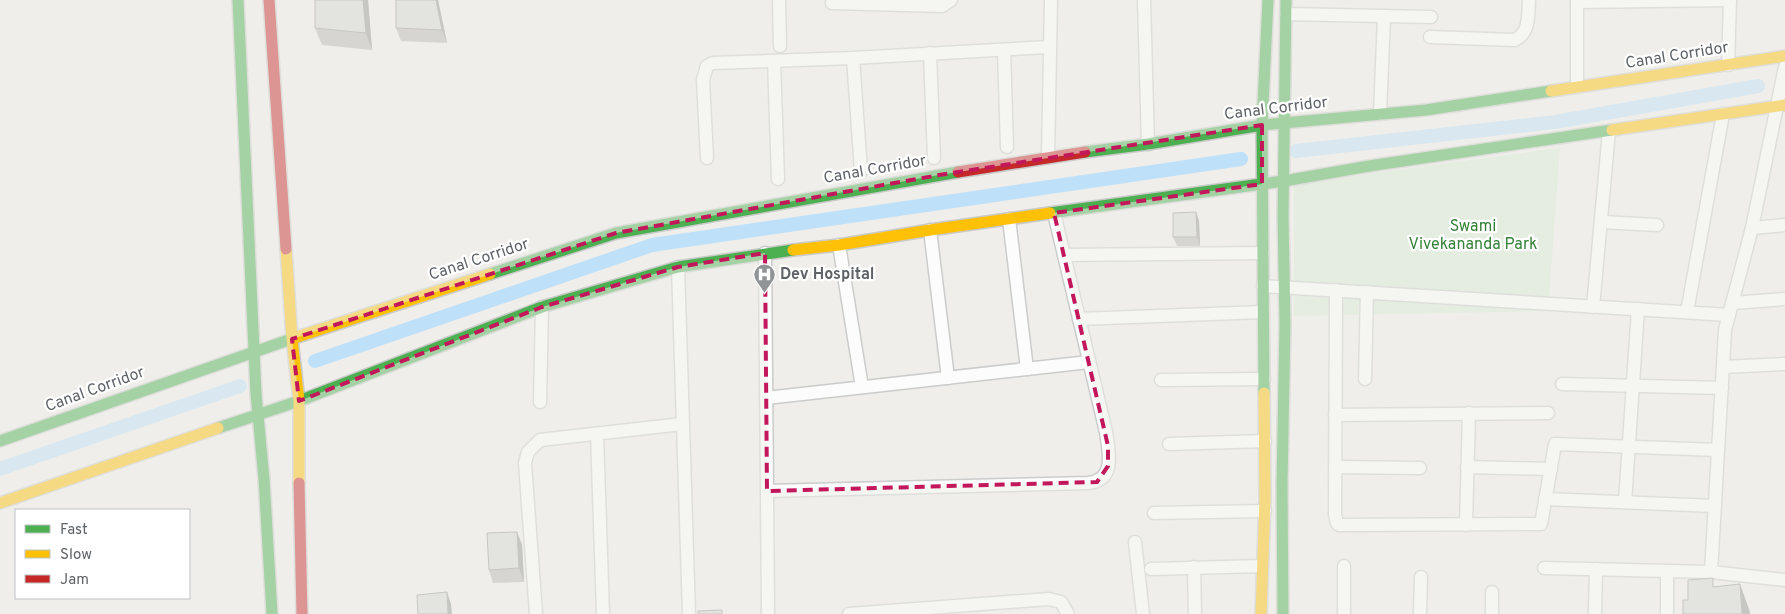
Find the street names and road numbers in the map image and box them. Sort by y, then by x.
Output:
street label: Canal Corridor [1624,38,1730,74]
street label: Canal Corridor [1223,93,1329,125]
street label: Canal Corridor [822,151,928,189]
street label: Canal Corridor [426,234,532,286]
street label: Canal Corridor [43,363,147,417]

